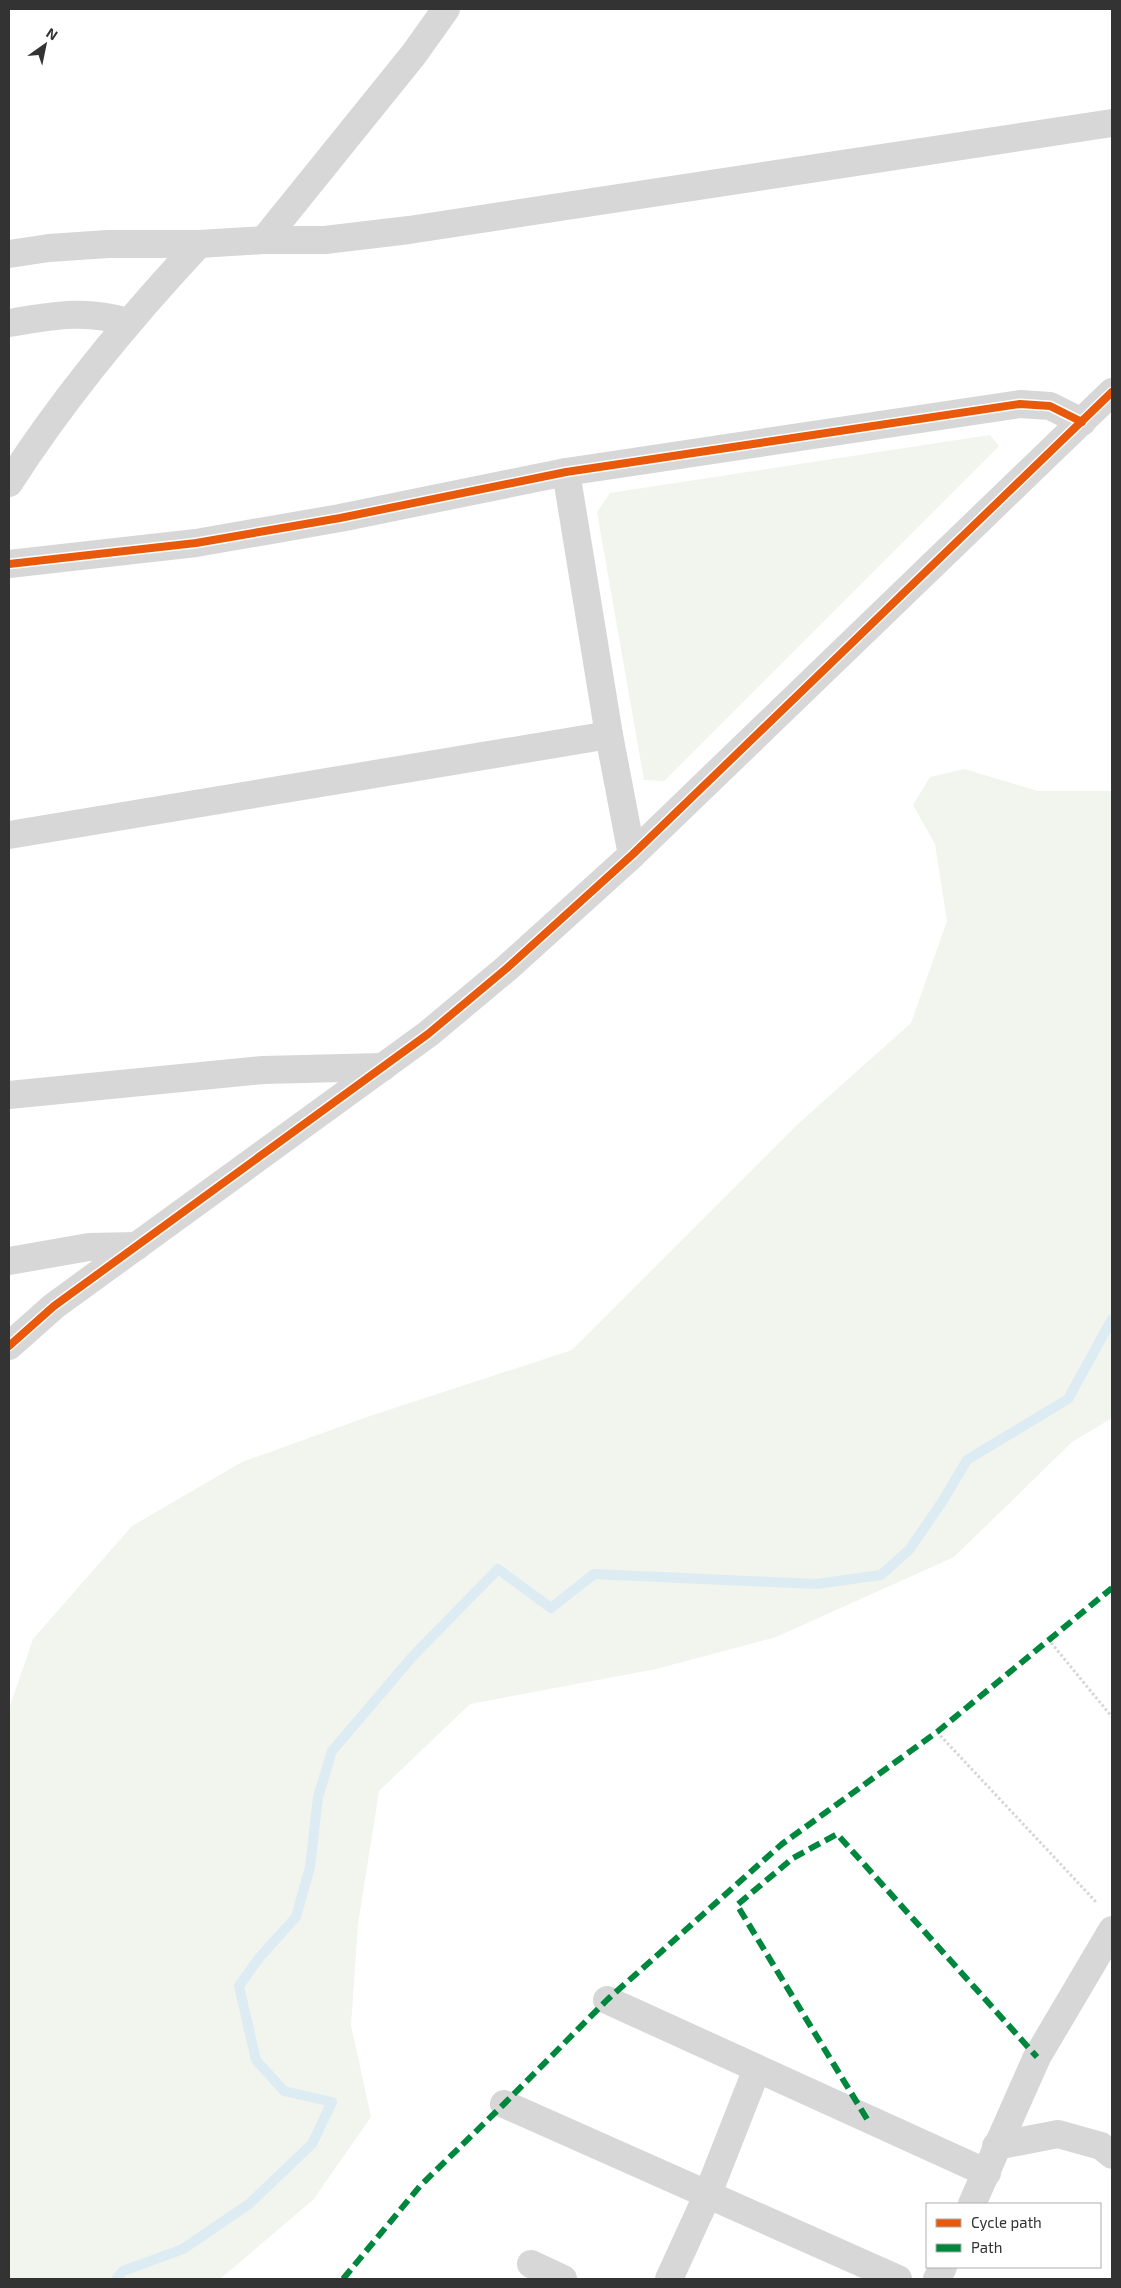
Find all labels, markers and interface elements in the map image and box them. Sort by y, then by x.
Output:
north arrow [20,20,70,70]
text: N [43,24,61,44]
legend [926,2203,1101,2268]
text: Cycle path [971,2213,1042,2231]
text: Path [971,2238,1002,2256]

